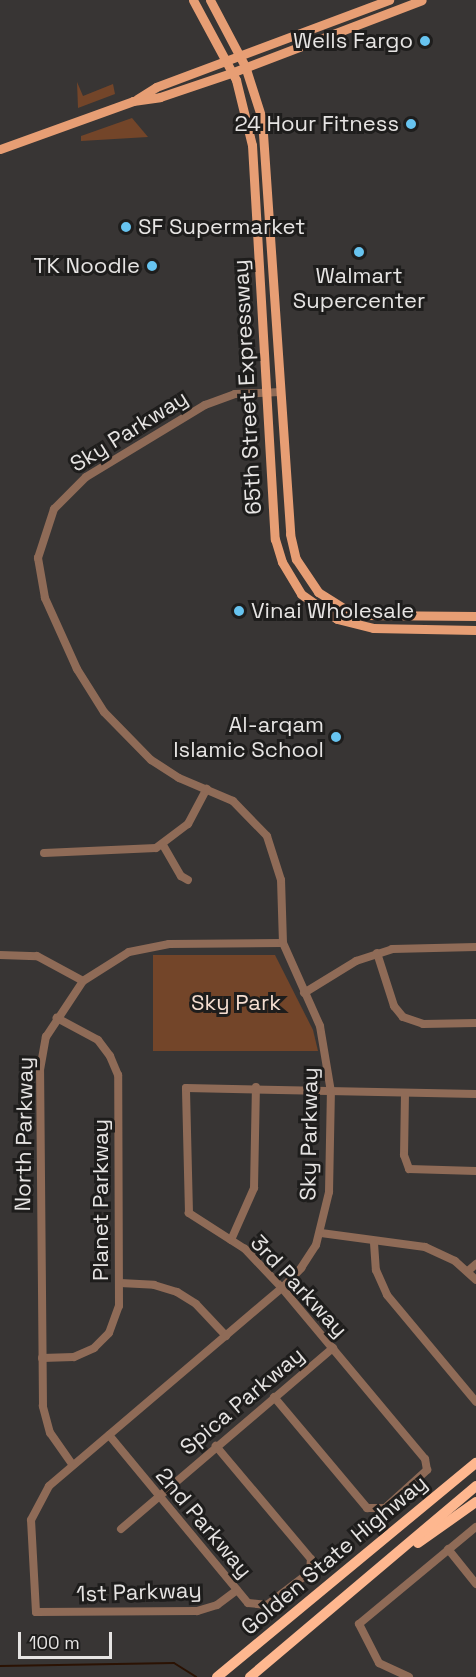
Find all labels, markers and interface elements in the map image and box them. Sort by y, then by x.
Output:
place label: Wells Fargo [293,28,413,54]
marker: Wells Fargo [418,34,432,48]
place label: 24 Hour Fitness [234,111,399,137]
marker: 24 Hour Fitness [404,117,418,131]
place label: SF Supermarket [138,214,305,240]
marker: SF Supermarket [119,220,133,234]
marker: Walmart Supercenter [352,245,366,259]
place label: TK Noodle [34,253,140,279]
marker: TK Noodle [145,259,159,273]
street label: 65th Street Expressway [227,259,267,515]
place label: Walmart Supercenter [293,262,425,314]
street label: Sky Parkway [65,384,193,478]
place label: Vinai Wholesale [251,598,415,624]
marker: Vinai Wholesale [232,604,246,618]
place label: Al-arqam Islamic School [173,711,324,762]
marker: Al-arqam Islamic School [329,730,343,744]
park label: Sky Park [191,990,281,1016]
street label: North Parkway [9,1056,39,1212]
street label: Sky Parkway [295,1067,323,1201]
street label: Planet Parkway [88,1119,114,1281]
street label: 3rd Parkway [245,1229,353,1343]
street label: Spica Parkway [175,1342,309,1460]
street label: 2nd Parkway [150,1463,258,1583]
street label: Golden State Highway [236,1470,432,1640]
street label: 1st Parkway [76,1577,202,1607]
scale bar [21,1620,116,1658]
text: 100 m [29,1631,80,1654]

